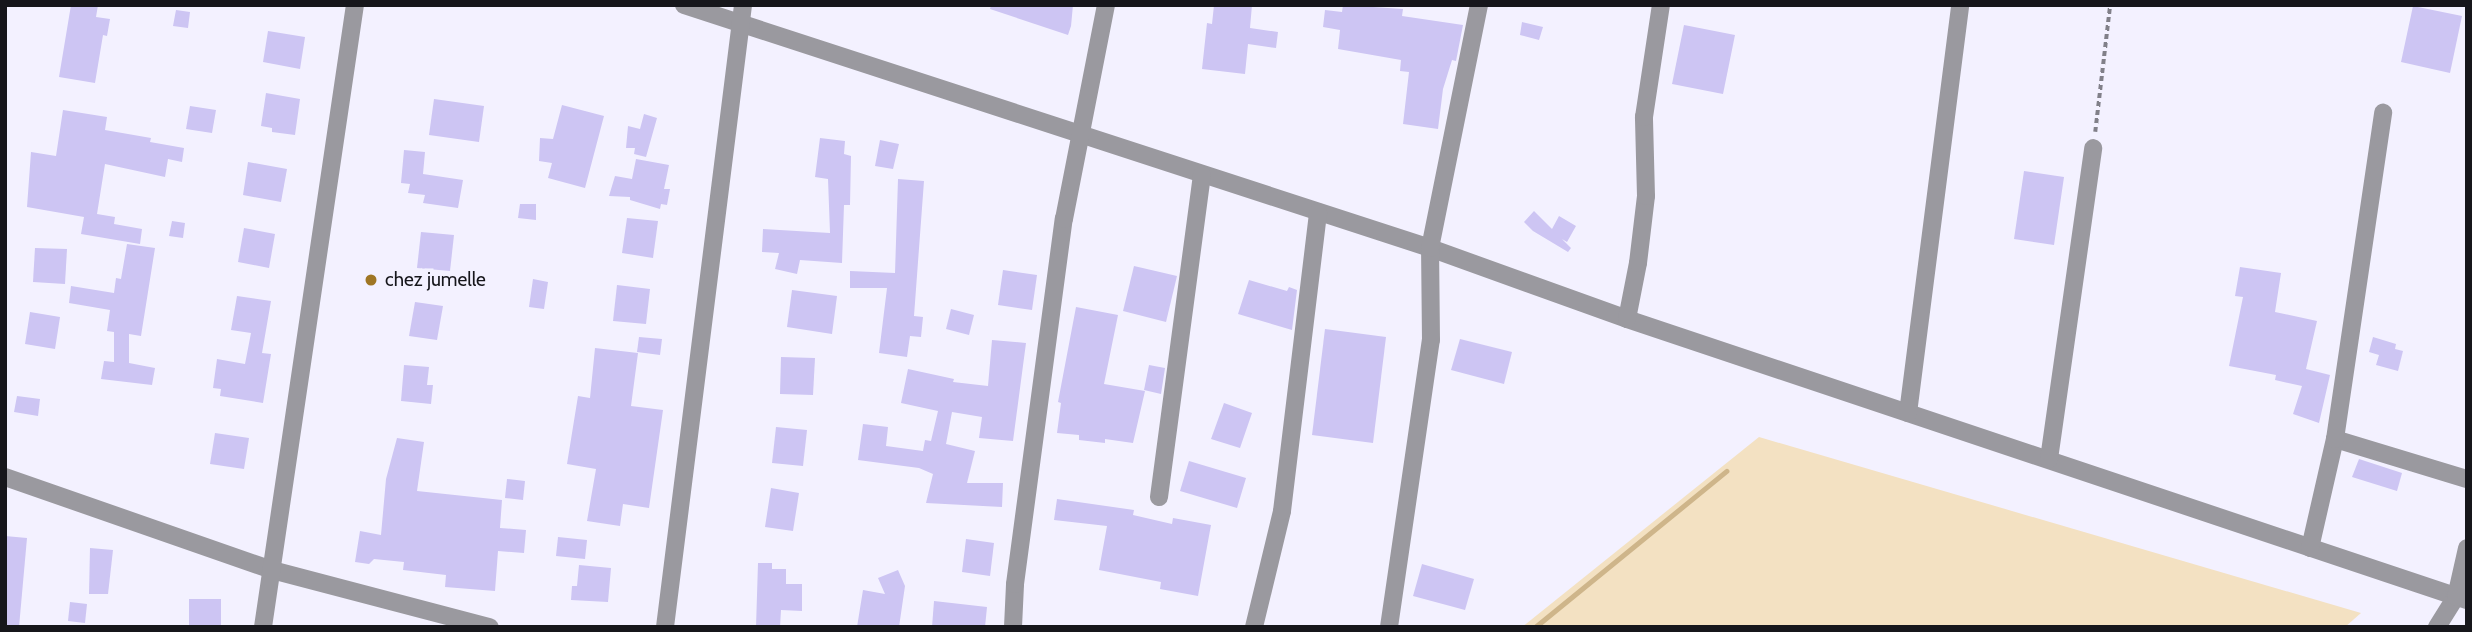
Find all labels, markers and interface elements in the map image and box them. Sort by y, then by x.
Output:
place label: chez jumelle [385,269,486,291]
marker: chez jumelle [363,272,379,288]

